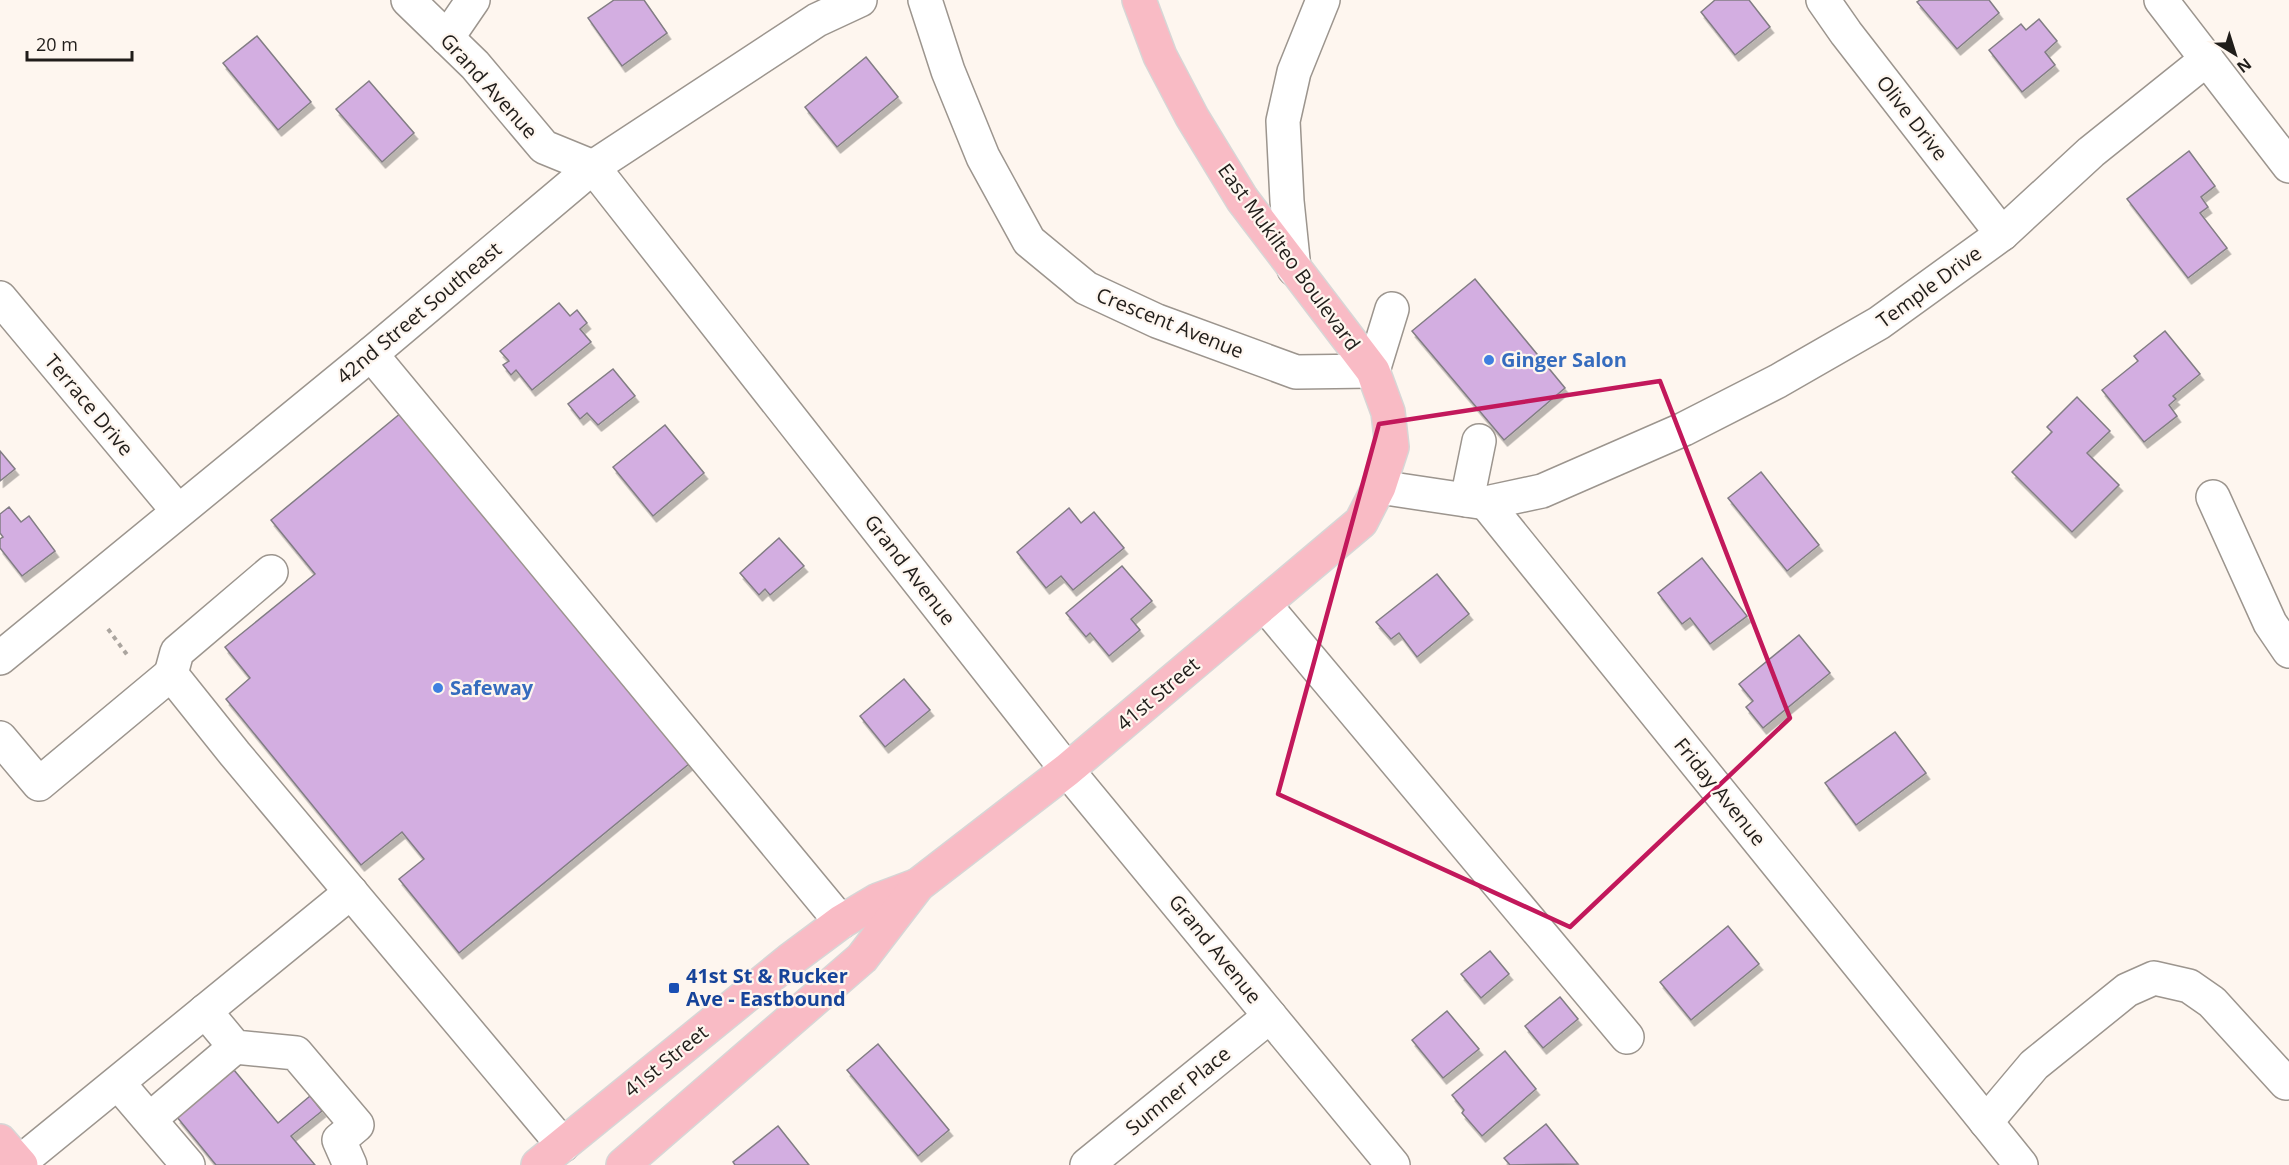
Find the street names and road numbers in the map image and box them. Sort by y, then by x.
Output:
street label: Grand Avenue [435,27,544,144]
street label: Olive Drive [1871,70,1954,166]
street label: East Mukilteo Boulevard [1212,158,1367,356]
street label: 42nd Street Southeast [331,236,507,390]
street label: Temple Drive [1871,239,1987,334]
street label: Crescent Avenue [1093,281,1248,364]
street label: Terrace Drive [39,348,140,461]
street label: Grand Avenue [859,509,962,630]
street label: 41st Street [1110,651,1205,736]
street label: Friday Avenue [1668,732,1772,851]
street label: Grand Avenue [1163,888,1268,1009]
street label: 41st Street [618,1018,713,1103]
street label: Sumner Place [1120,1040,1236,1141]

